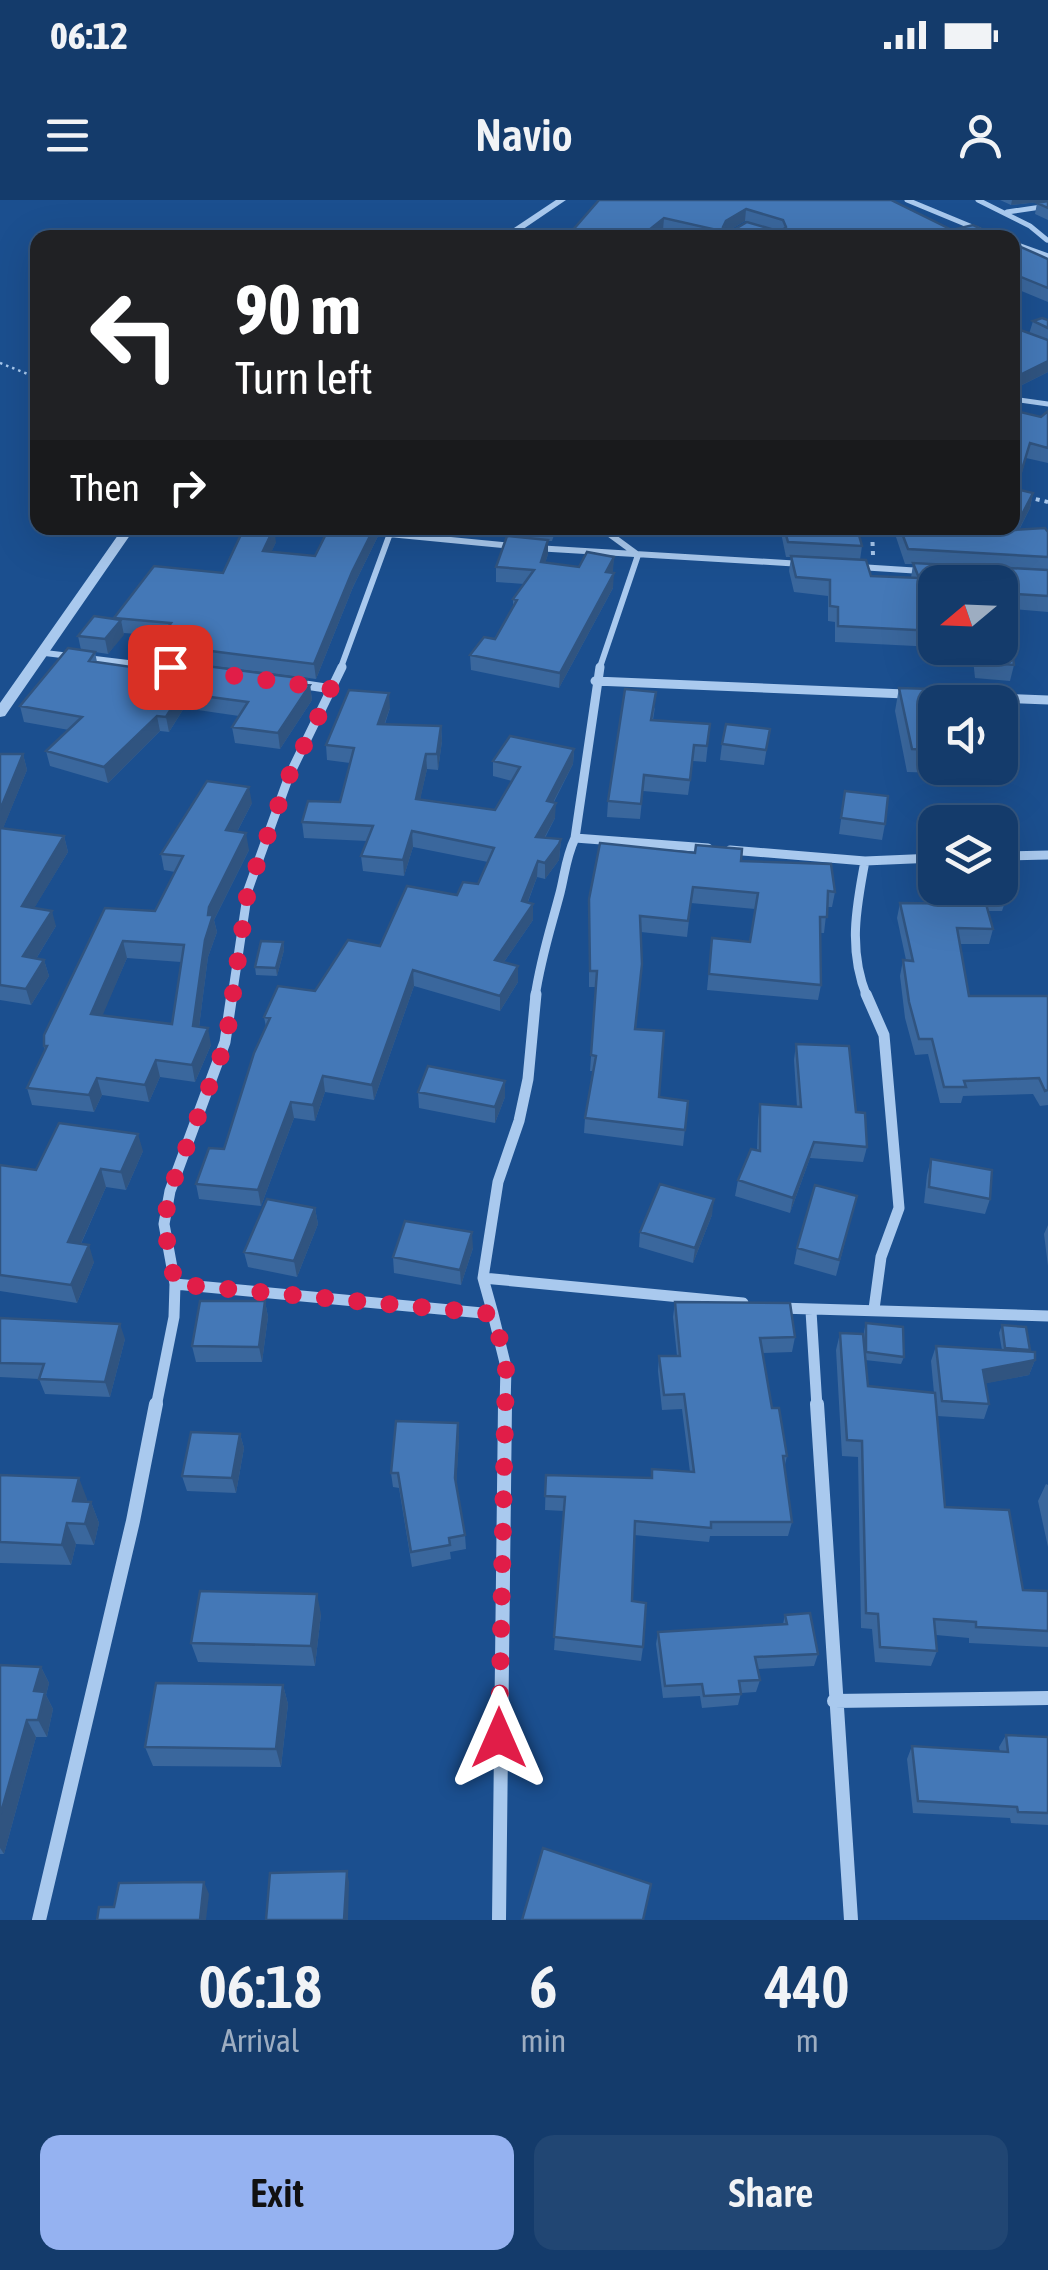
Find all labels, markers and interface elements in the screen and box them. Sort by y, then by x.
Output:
text: 06:12 [50,14,128,57]
icon: menu [40,108,95,163]
icon: person [953,108,1008,163]
text: Navio [475,109,573,161]
text: 90 m [235,269,361,349]
icon: left [70,270,200,400]
text: Turn left [235,352,373,404]
icon: right [160,460,215,515]
text: Then [70,466,140,509]
north arrow [918,565,1018,665]
map controls [918,565,1018,905]
pin [128,625,213,710]
icon: arrive [143,640,198,695]
button: sound [918,685,1018,785]
button: layers [918,805,1018,905]
position arrow [447,1686,551,1790]
text: 06:18 [198,1952,322,2021]
text: 6 [529,1952,558,2021]
text: 440 [765,1952,849,2021]
text: Arrival [221,2022,299,2059]
text: min [520,2022,566,2059]
text: m [796,2022,819,2059]
button: Exit [40,2135,514,2250]
button: Share [534,2135,1008,2250]

